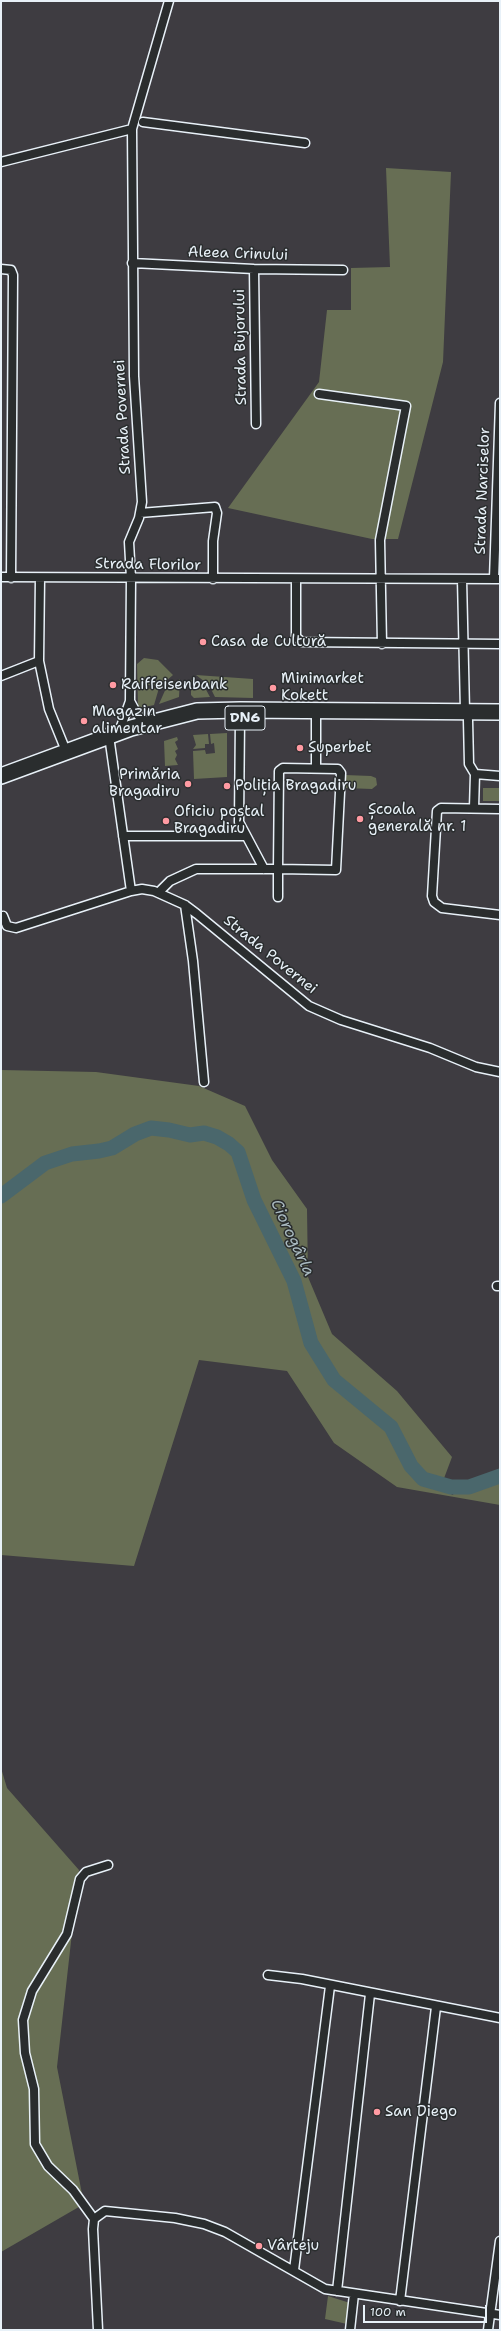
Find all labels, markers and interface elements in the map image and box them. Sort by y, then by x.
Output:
street label: Aleea Crinului [187,243,289,265]
street label: Strada Bujorului [231,289,251,405]
street label: Strada Povernei [111,359,135,475]
street label: Strada Narciselor [472,427,494,555]
street label: Strada Florilor [95,555,201,575]
place label: Casa de Cultură [211,633,326,651]
marker: Casa de Cultură [198,637,208,647]
place label: Minimarket Kokett [281,670,364,705]
place label: Raiffeisenbank [121,676,228,694]
marker: Raiffeisenbank [108,680,118,690]
marker: Minimarket Kokett [268,683,278,693]
place label: Magazin alimentar [92,703,162,738]
road number: DN6 [225,706,265,730]
marker: Magazin alimentar [79,716,89,726]
place label: Superbet [308,739,372,757]
marker: Superbet [295,743,305,753]
place label: Primăria Bragadiru [109,766,180,801]
place label: Poliția Bragadiru [235,777,357,795]
marker: Primăria Bragadiru [183,779,193,789]
marker: Poliția Bragadiru [222,781,232,791]
place label: Școala generală nr. 1 [368,801,467,836]
place label: Oficiu poștal Bragadiru [174,803,264,838]
marker: Școala generală nr. 1 [355,814,365,824]
marker: Oficiu poștal Bragadiru [161,816,171,826]
street label: Strada Povernei [220,912,320,998]
water label: Ciorogârla [266,1196,318,1280]
place label: San Diego [385,2103,457,2121]
marker: San Diego [372,2107,382,2117]
place label: Vârteju [267,2237,319,2255]
marker: Vârteju [254,2241,264,2251]
scale bar [365,2297,489,2323]
text: 100 m [370,2304,406,2320]

